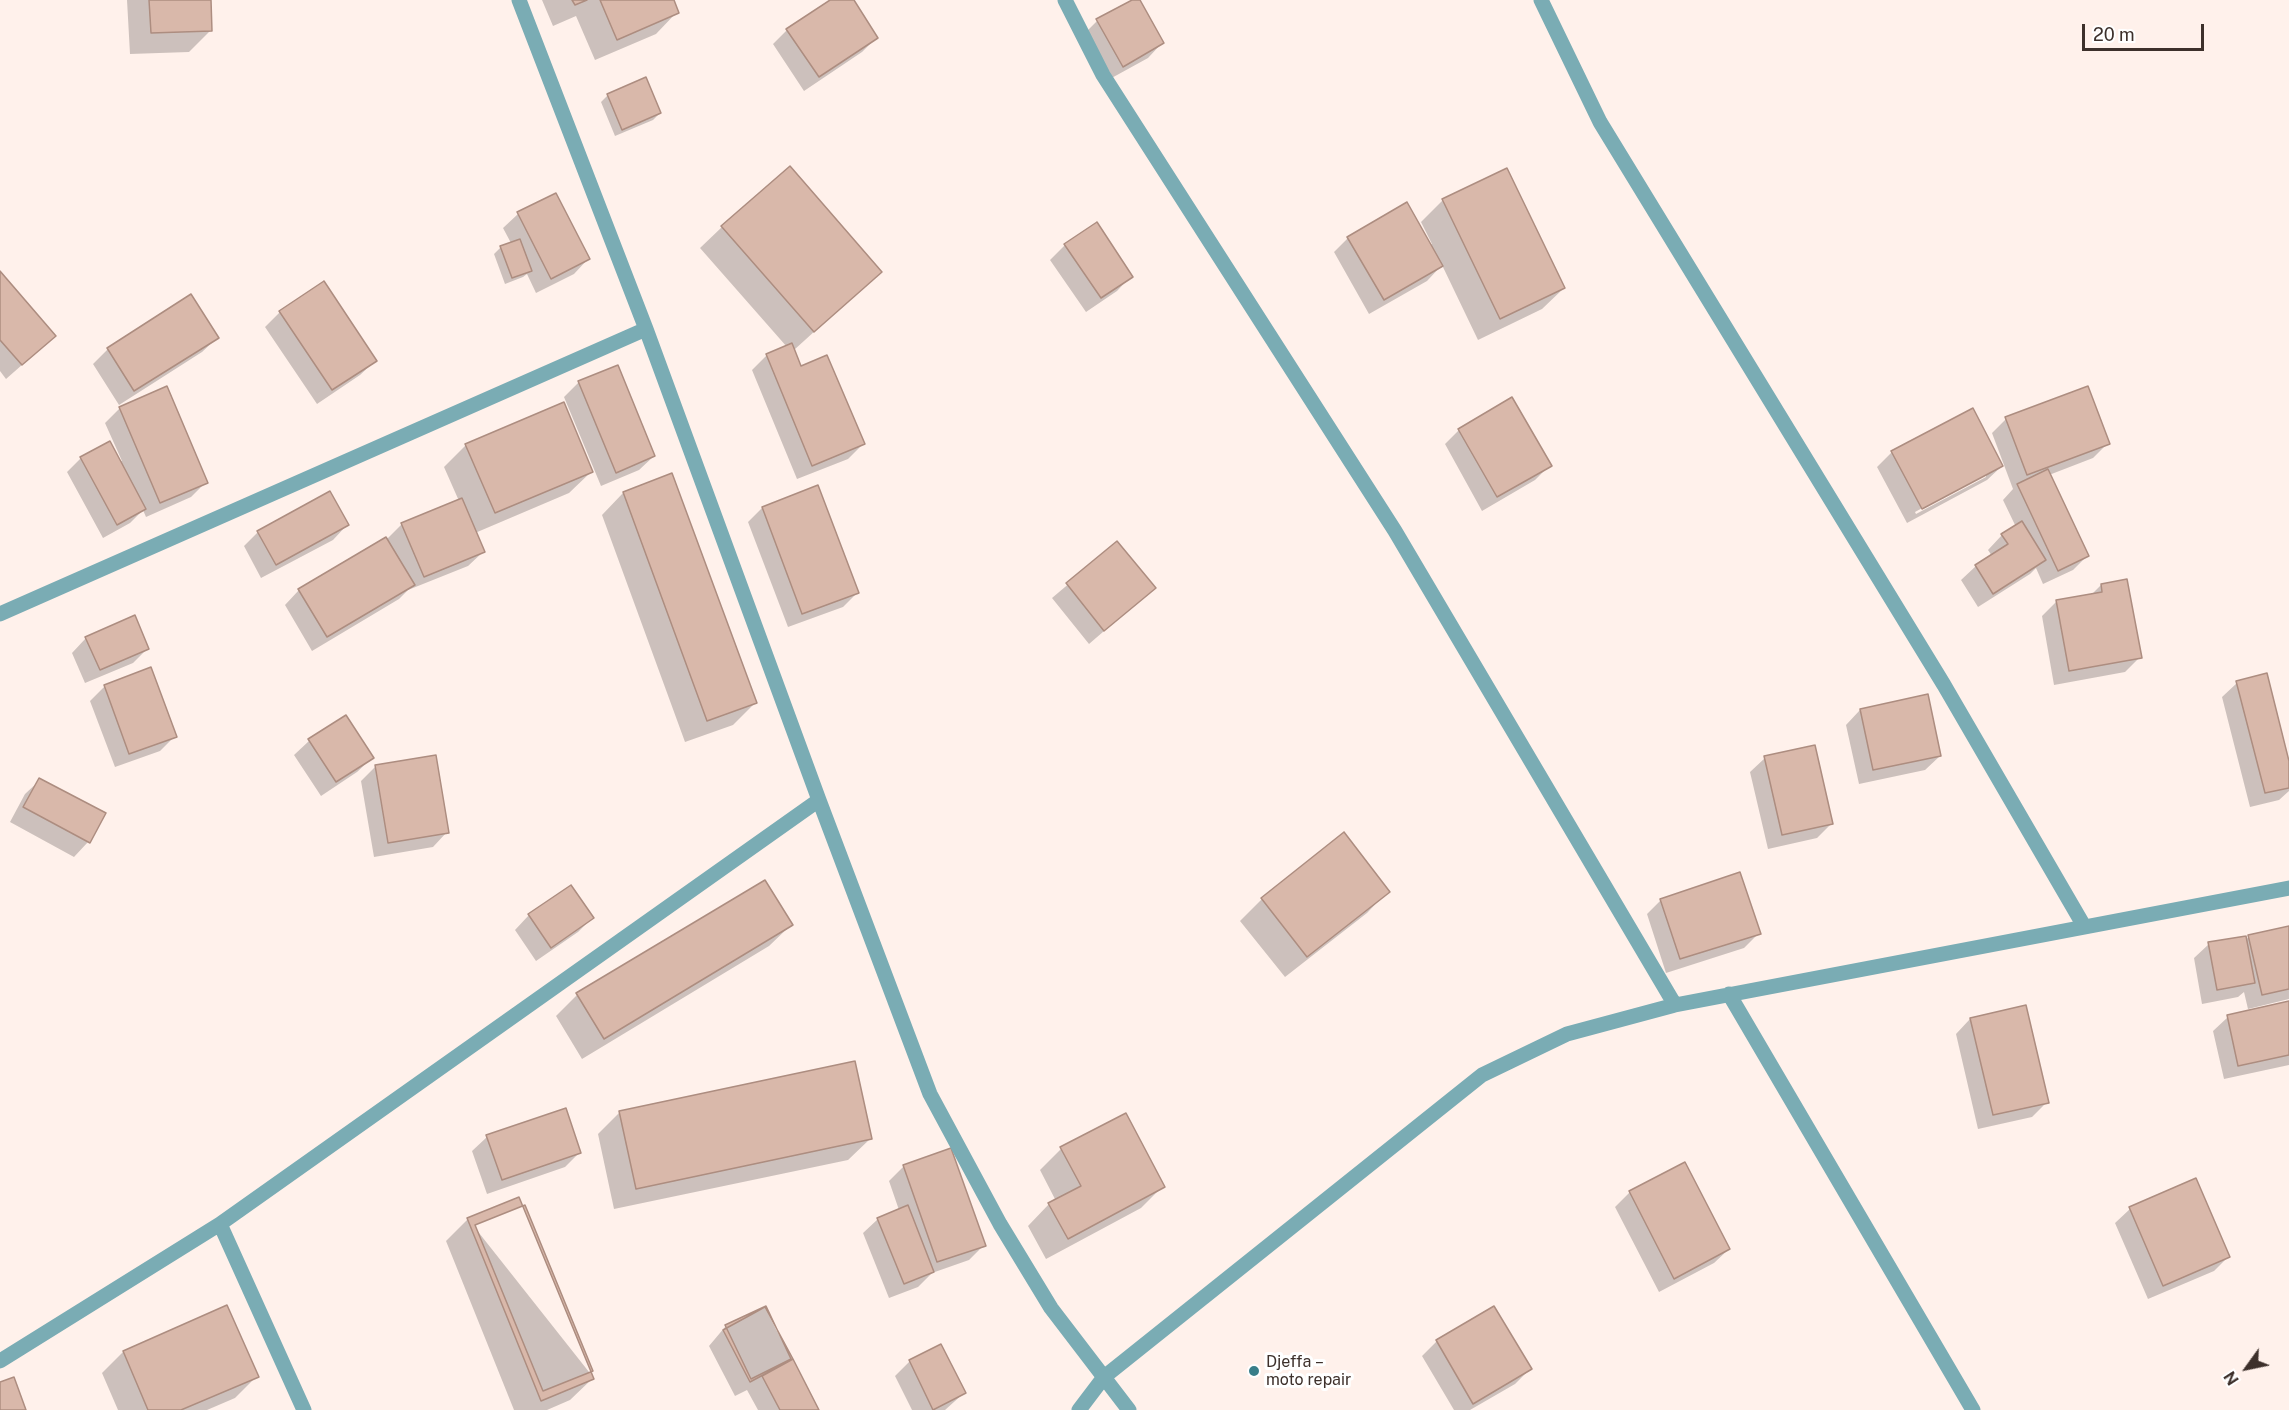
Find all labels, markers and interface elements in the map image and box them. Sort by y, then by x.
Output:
scale bar [2085,12,2206,50]
text: 20 m [2093,24,2135,45]
north arrow [2217,1338,2277,1398]
place label: Djeffa – moto repair [1266,1352,1351,1390]
marker: Djeffa – moto repair [1247,1364,1261,1378]
text: N [2220,1368,2243,1389]

